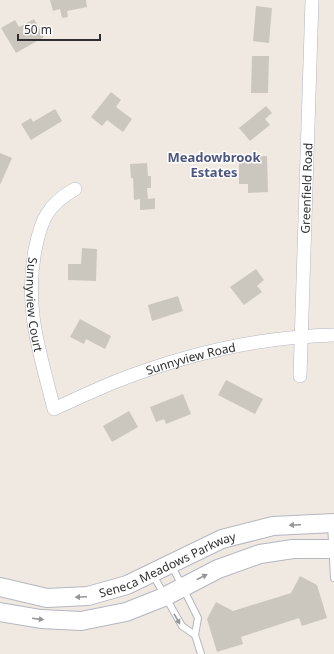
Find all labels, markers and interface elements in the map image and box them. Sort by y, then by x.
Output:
scale bar [18,16,100,42]
text: 50 m [24,21,52,38]
street label: Greenfield Road [296,142,316,234]
district label: Meadowbrook Estates [167,148,261,181]
street label: Sunnyview Court [23,256,48,354]
street label: Sunnyview Road [144,338,237,378]
one-way arrow [289,521,301,528]
street label: Seneca Meadows Parkway [97,527,238,601]
one-way arrow [196,574,208,581]
one-way arrow [75,593,87,600]
one-way arrow [174,613,181,625]
one-way arrow [32,616,45,622]

